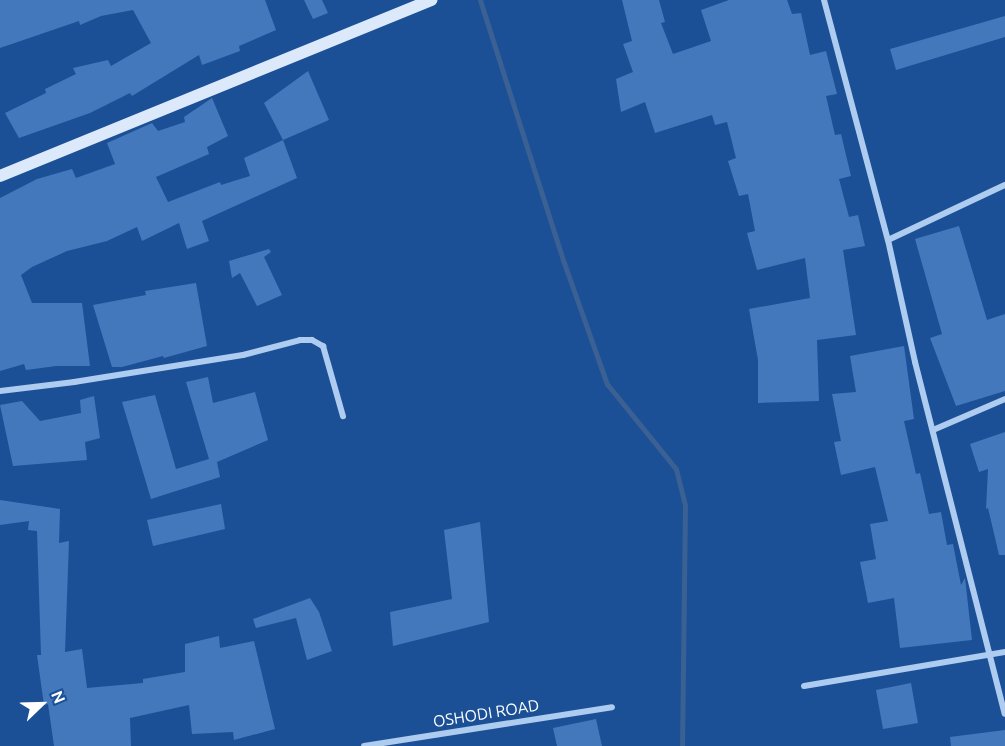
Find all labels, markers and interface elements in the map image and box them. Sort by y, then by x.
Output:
north arrow [12,674,72,734]
text: N [48,688,69,706]
street label: OSHODI ROAD [431,695,541,731]

